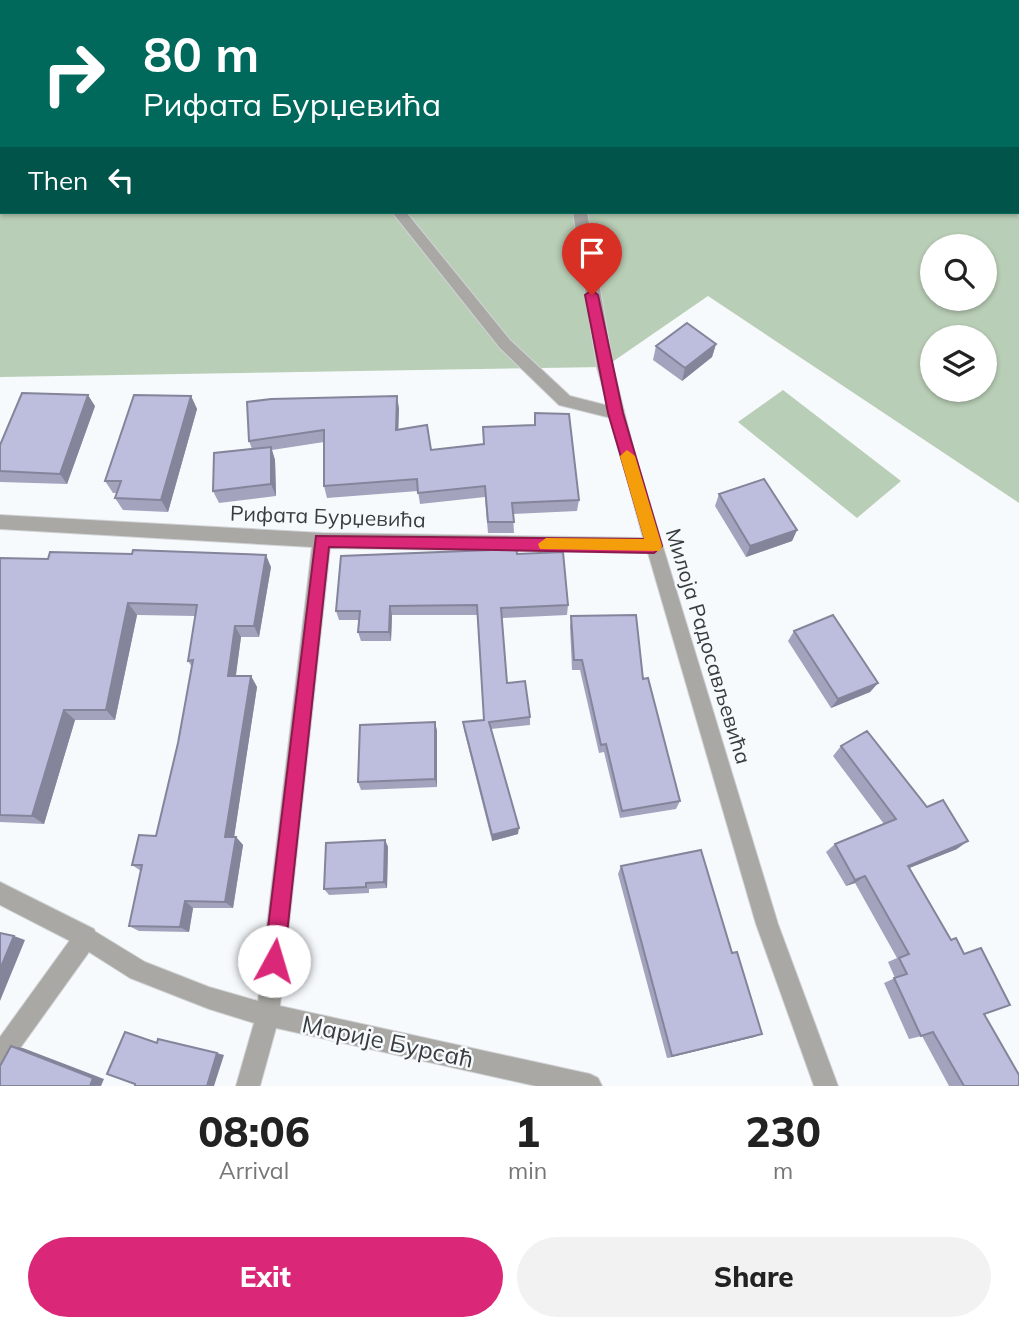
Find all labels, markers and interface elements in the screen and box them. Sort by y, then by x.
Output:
text: 80 m [143,23,259,84]
icon: right [28,28,119,119]
text: Рифата Бурџевића [143,84,441,124]
icon: left [102,161,140,199]
text: Then [28,164,88,197]
pin [562,223,622,295]
icon: arrive [573,234,611,272]
map controls [920,234,997,402]
button: search [920,234,997,311]
button: layers [920,325,997,402]
street label: Рифата Бурџевића [230,500,426,532]
street label: Милоја Радосављевића [661,525,757,767]
position arrow [237,924,311,998]
street label: Марије Бурсаћ [299,1008,477,1074]
text: 08:06 [198,1105,310,1158]
text: 1 [515,1105,540,1158]
text: 230 [745,1105,821,1158]
text: Arrival [219,1156,289,1185]
text: min [508,1156,547,1185]
text: m [773,1156,793,1185]
button: Exit [28,1237,503,1317]
button: Share [517,1237,991,1317]

